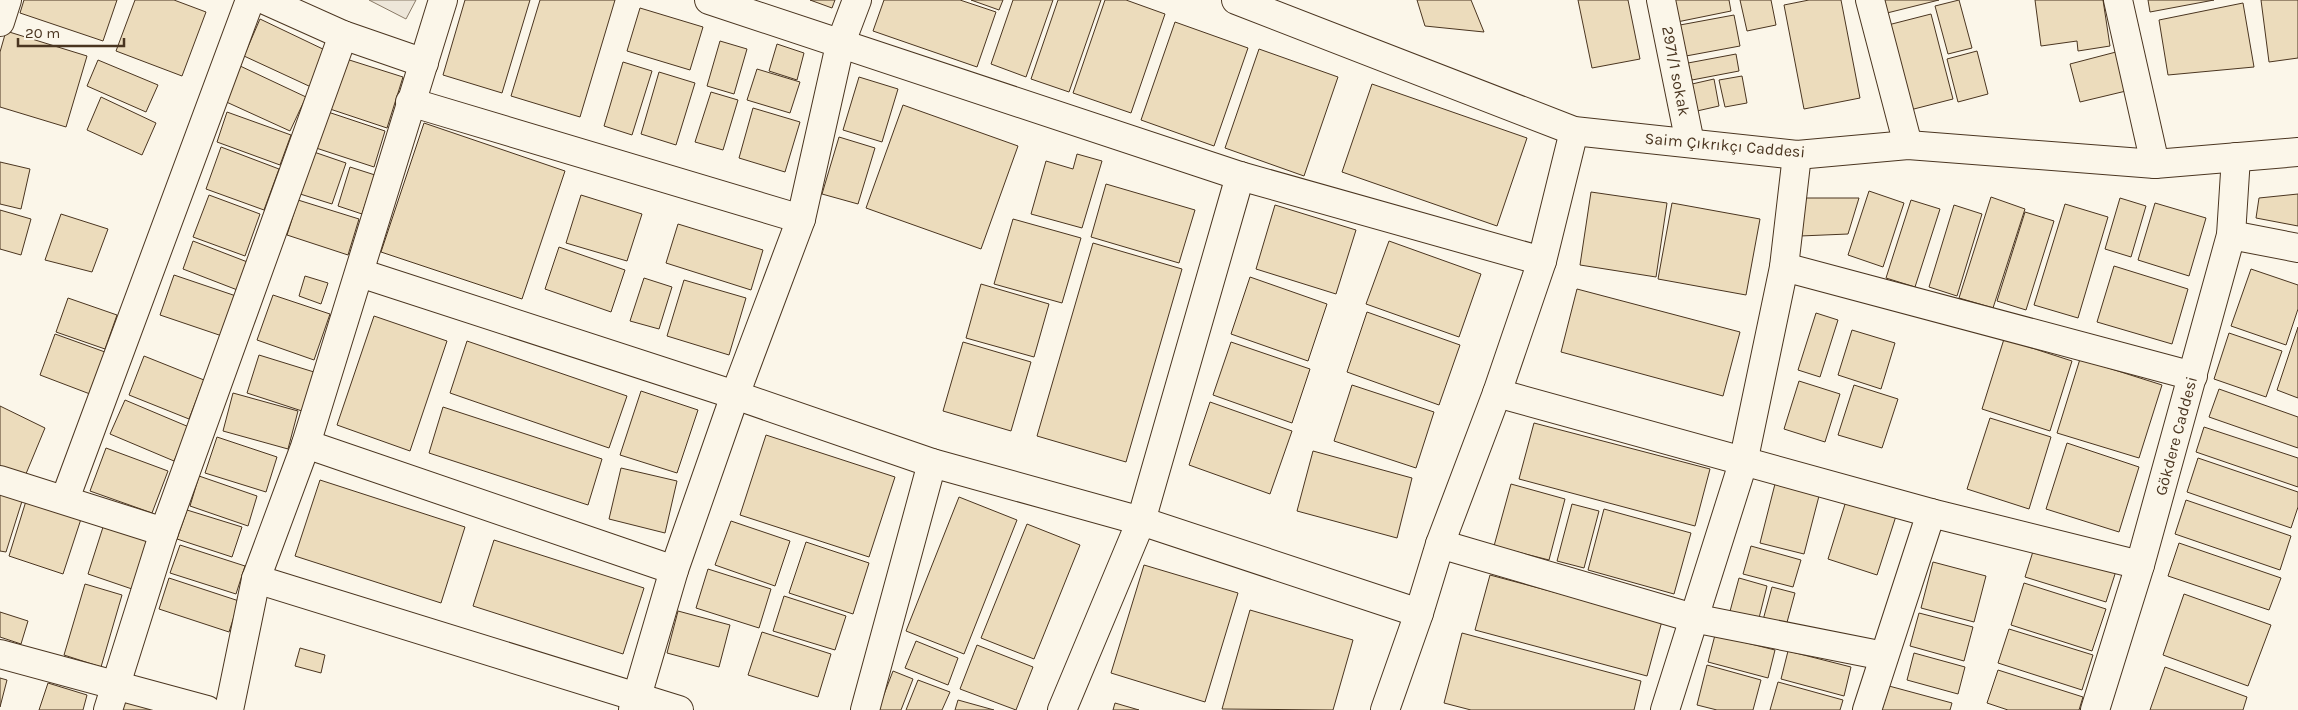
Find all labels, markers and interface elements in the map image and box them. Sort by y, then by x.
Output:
scale bar [18,15,124,47]
text: 20 m [25,24,60,42]
street label: 2971/1 sokak [1658,24,1694,118]
street label: Saim Çıkrıkçı Caddesi [1644,129,1806,161]
street label: Gökdere Caddesi [2151,374,2201,498]

